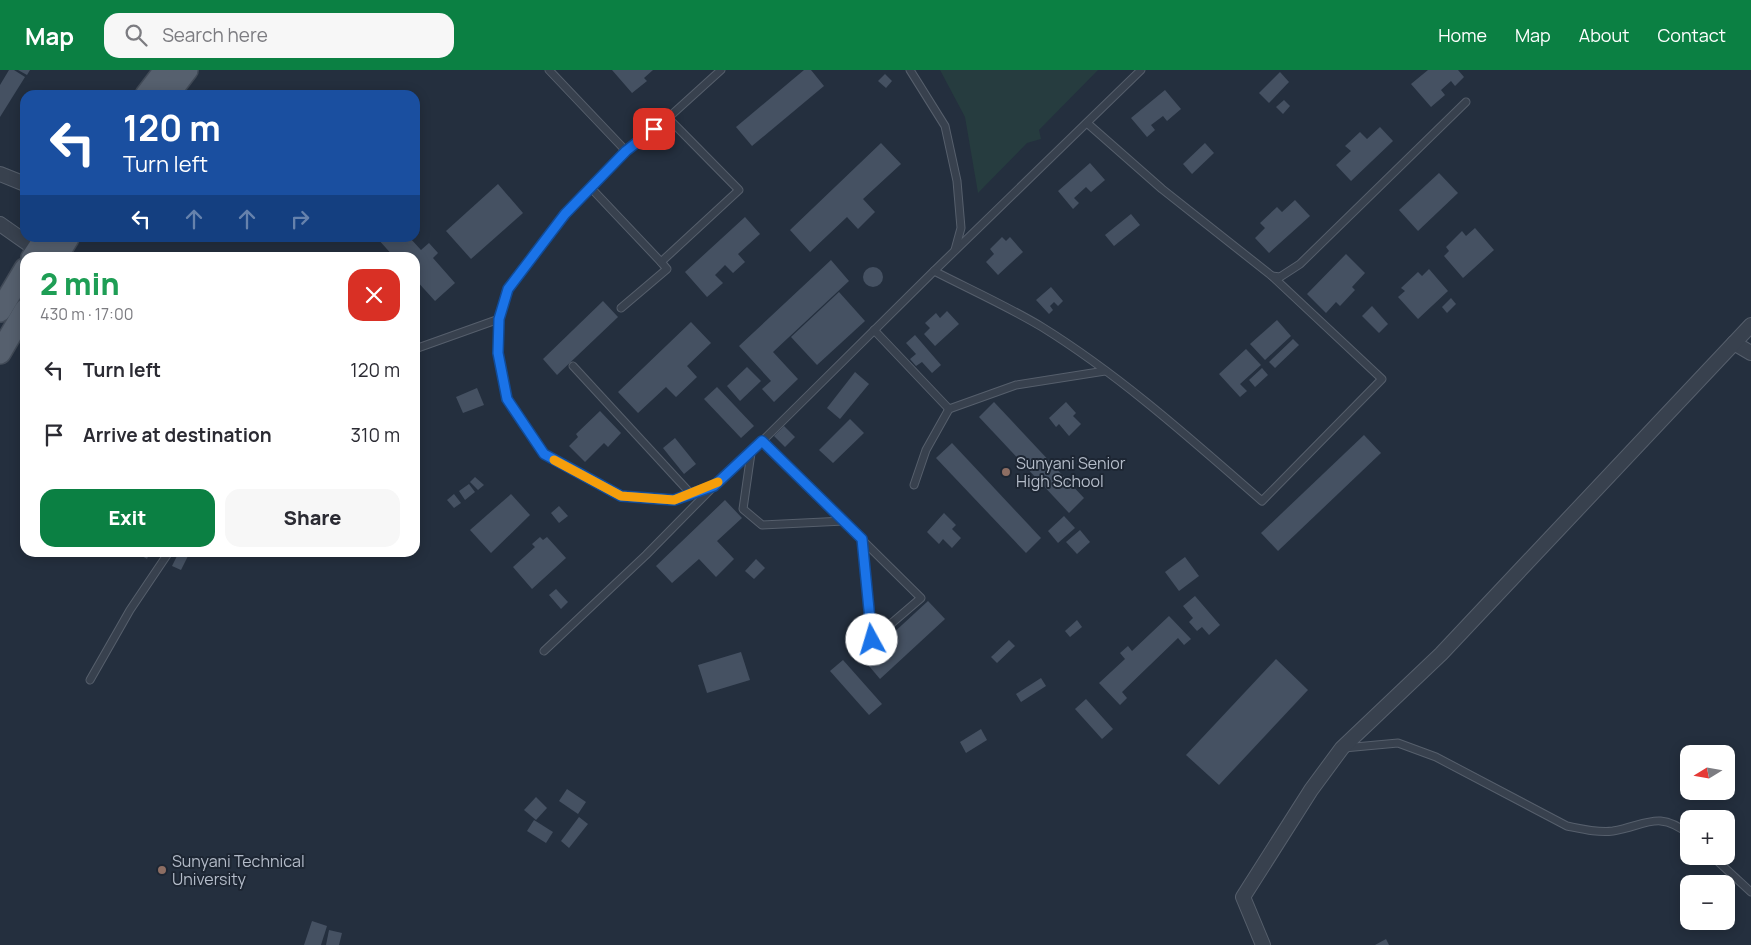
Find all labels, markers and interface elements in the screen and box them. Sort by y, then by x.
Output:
search box [104,13,454,58]
text: Map [25,19,74,52]
icon: search [122,21,150,49]
text: Search here [162,22,268,48]
text: Home [1438,23,1487,47]
text: Map [1515,23,1551,47]
text: About [1579,23,1629,47]
text: Contact [1657,23,1726,47]
text: 120 m [123,104,221,152]
pin [633,108,675,150]
icon: left [40,110,105,175]
icon: arrive [640,115,668,143]
text: Turn left [123,149,208,179]
icon: left [127,205,155,233]
icon: ahead [180,205,208,233]
icon: ahead [233,205,261,233]
icon: right [286,205,314,233]
text: 2 min [40,263,120,304]
button: close [348,269,400,321]
text: 430 m · 17:00 [40,303,133,325]
icon: left [40,356,68,384]
text: Turn left [83,357,161,383]
text: 120 m [350,357,400,383]
icon: arrive [40,421,68,449]
text: Arrive at destination [83,422,272,448]
text: 310 m [351,422,400,448]
place label: Sunyani Senior High School [1016,452,1126,492]
marker: Sunyani Senior High School [1000,466,1012,478]
button: Exit [40,489,215,547]
button: Share [225,489,400,547]
position arrow [845,613,897,665]
north arrow [1680,745,1735,800]
map controls [1680,745,1735,930]
button: + [1680,810,1735,865]
place label: Sunyani Technical University [172,850,305,890]
marker: Sunyani Technical University [156,864,168,876]
button: − [1680,875,1735,930]

